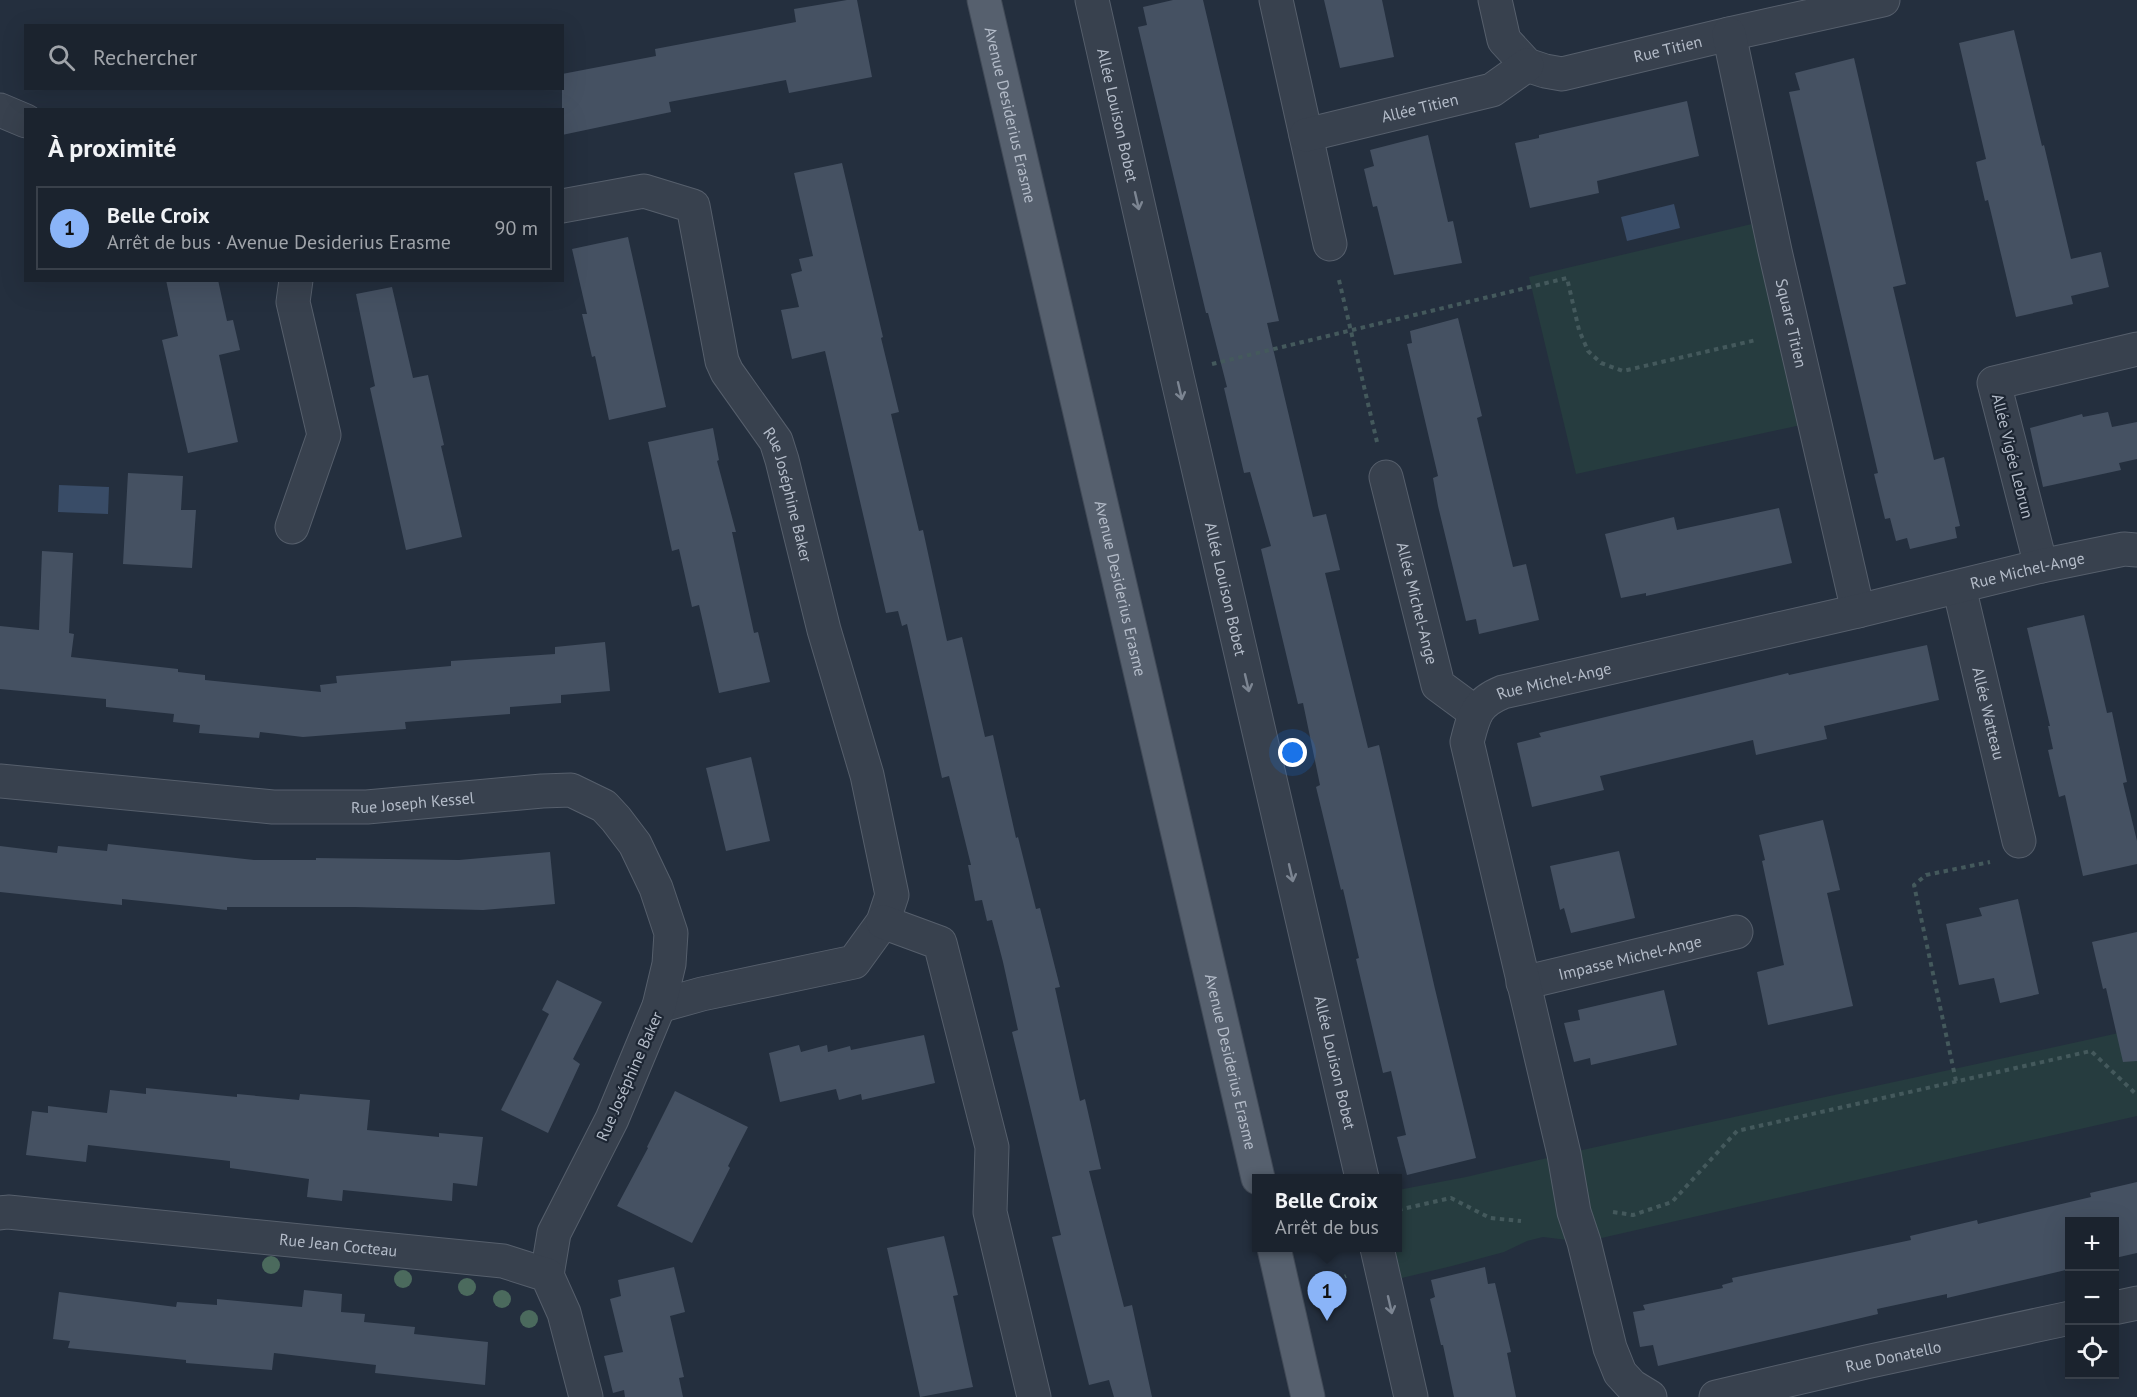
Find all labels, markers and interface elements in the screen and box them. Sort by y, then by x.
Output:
search box [24,24,564,90]
street label: Avenue Desiderius Erasme [981,25,1041,205]
street label: Rue Titien [1632,31,1704,67]
icon: search [45,41,78,74]
text: Rechercher [93,43,197,71]
street label: Allée Louison Bobet [1093,46,1143,184]
street label: Allée Titien [1379,89,1460,126]
text: À proximité [48,131,176,164]
one-way arrow [1132,191,1144,210]
text: Belle Croix [107,201,210,229]
text: 1 [64,215,75,241]
text: 90 m [495,215,538,241]
text: Arrêt de bus · Avenue Desiderius Erasme [107,229,451,255]
street label: Square Titien [1772,277,1812,370]
one-way arrow [1175,381,1186,400]
street label: Allée Vigée Lebrun [1988,392,2038,520]
street label: Rue Joséphine Baker [759,423,817,565]
street label: Avenue Desiderius Erasme [1091,498,1151,678]
street label: Allée Louison Bobet [1201,520,1251,658]
street label: Allée Michel-Ange [1393,540,1442,666]
street label: Rue Michel-Ange [1968,547,2086,593]
street label: Rue Michel-Ange [1493,658,1613,704]
street label: Allée Watteau [1968,665,2010,762]
one-way arrow [1242,673,1254,692]
your location [1278,738,1307,767]
street label: Rue Joseph Kessel [351,787,475,817]
one-way arrow [1286,863,1298,882]
street label: Impasse Michel-Ange [1556,931,1704,984]
street label: Avenue Desiderius Erasme [1201,972,1261,1152]
street label: Allée Louison Bobet [1310,994,1361,1132]
street label: Rue Joséphine Baker [591,1008,667,1144]
popup [1252,1174,1402,1252]
text: Belle Croix [1275,1186,1378,1214]
text: Arrêt de bus [1275,1214,1379,1240]
map controls [2065,1217,2119,1379]
button: + [2065,1217,2119,1271]
street label: Rue Jean Cocteau [278,1229,398,1260]
button: − [2065,1271,2119,1325]
pin: 1 [1308,1272,1346,1321]
one-way arrow [1385,1295,1397,1314]
button: locate [2065,1325,2119,1379]
street label: Rue Donatello [1843,1336,1943,1376]

